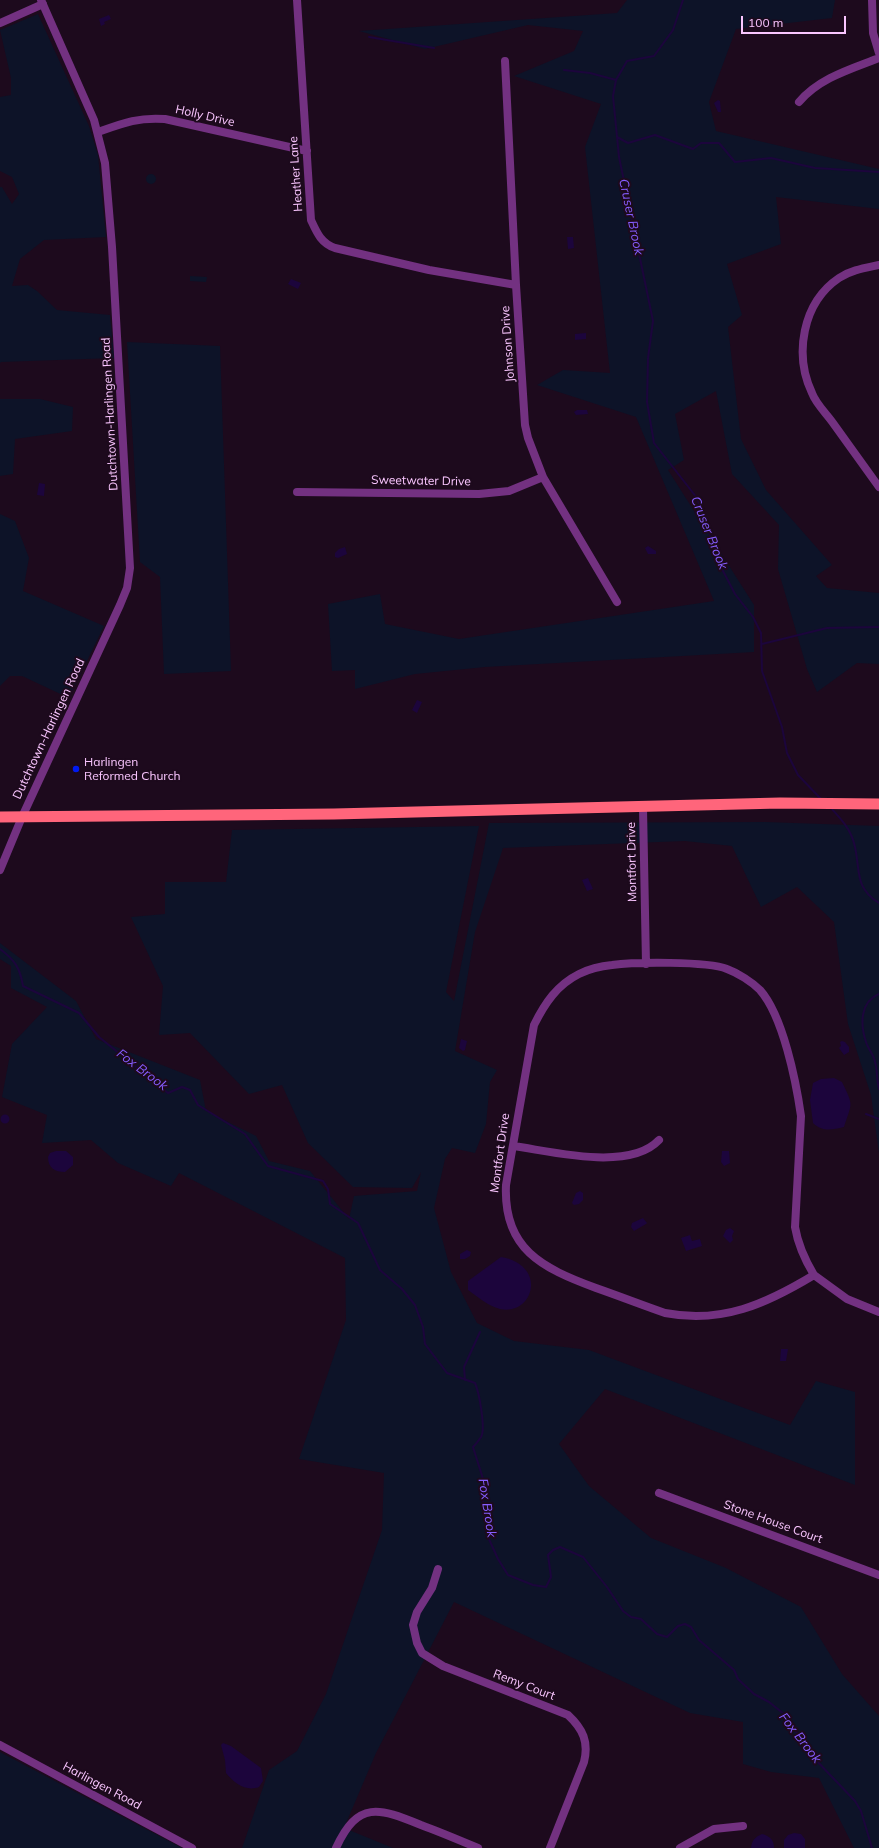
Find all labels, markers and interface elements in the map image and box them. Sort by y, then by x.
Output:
scale bar [743,8,848,34]
text: 100 m [748,15,783,30]
street label: Holly Drive [174,102,236,130]
street label: Heather Lane [286,136,306,212]
water label: Cruser Brook [615,177,647,257]
street label: Johnson Drive [498,305,518,383]
street label: Dutchtown-Harlingen Road [99,337,121,491]
street label: Sweetwater Drive [371,473,471,489]
water label: Cruser Brook [687,494,731,572]
street label: Dutchtown-Harlingen Road [10,656,88,802]
place label: Harlingen Reformed Church [84,755,181,783]
marker: Harlingen Reformed Church [71,764,81,774]
street label: Montfort Drive [624,822,640,902]
water label: Fox Brook [113,1046,171,1094]
street label: Montfort Drive [487,1112,513,1194]
water label: Fox Brook [475,1477,499,1539]
street label: Stone House Court [722,1497,824,1547]
street label: Remy Court [491,1667,557,1703]
water label: Fox Brook [775,1710,825,1766]
street label: Harlingen Road [60,1759,144,1813]

